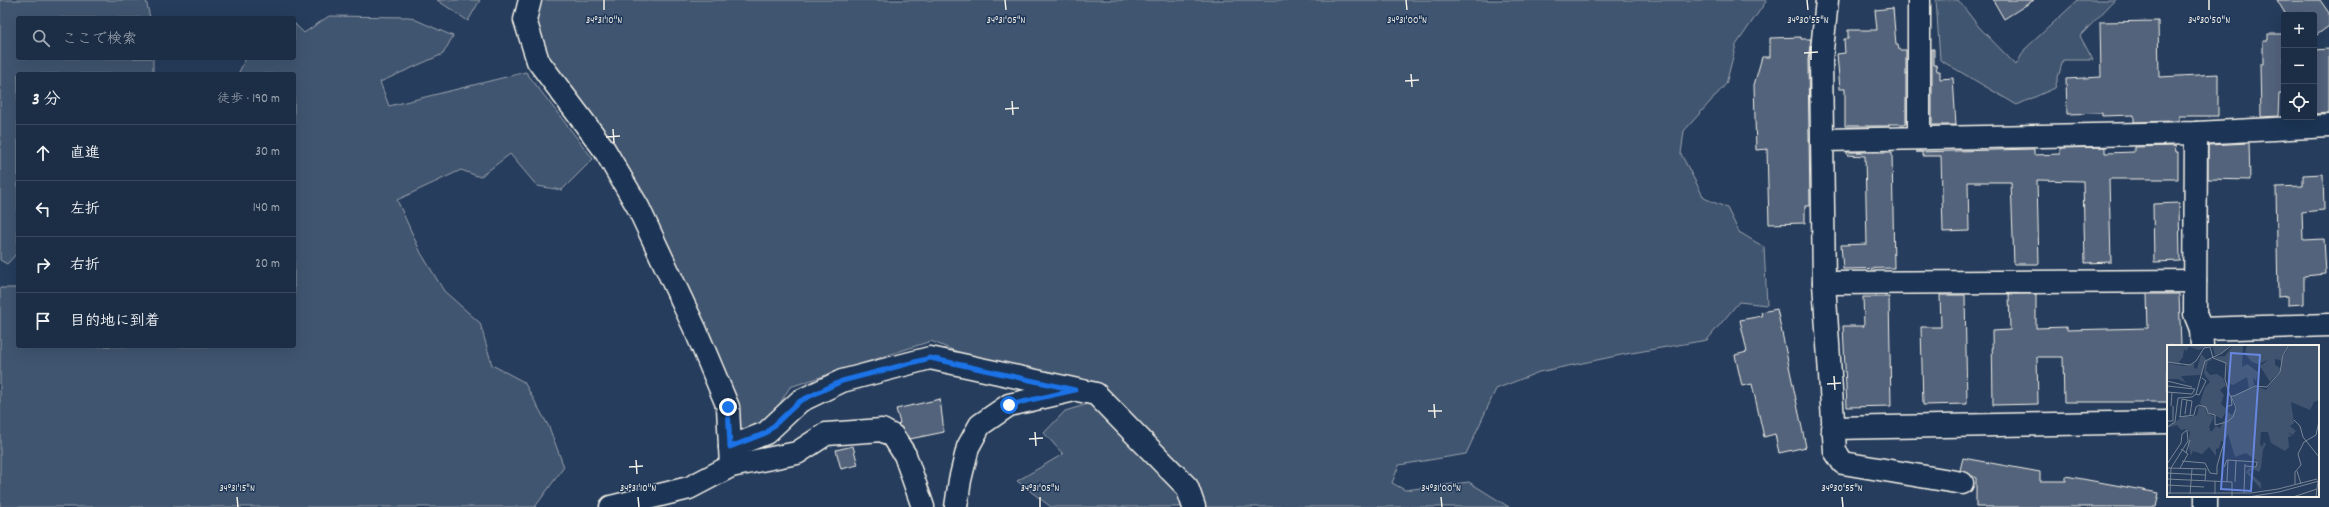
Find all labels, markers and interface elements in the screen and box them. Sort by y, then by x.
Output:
map controls [2281,12,2317,120]
button: + [2281,12,2317,48]
text: 34°31'10"N [586,14,622,28]
text: 34°31'05"N [987,14,1026,28]
text: 34°31'00"N [1387,14,1427,28]
text: 34°30'55"N [1787,14,1829,28]
text: 34°30'50"N [2188,14,2230,28]
search box [16,16,296,60]
icon: search [30,27,52,49]
text: ここで検索 [62,29,137,51]
button: − [2281,48,2317,84]
button: locate [2281,84,2317,120]
text: 3 分 [32,89,60,113]
text: 徒歩 · 190 m [217,90,280,109]
icon: ahead [32,142,54,164]
text: 直進 [70,143,100,165]
text: 30 m [255,143,280,162]
icon: left [32,198,54,220]
text: 左折 [70,199,100,221]
text: 140 m [253,199,280,218]
icon: right [32,254,54,276]
text: 右折 [70,255,100,277]
text: 20 m [255,255,280,274]
icon: arrive [32,310,54,332]
text: 目的地に到着 [70,311,160,333]
inset map [2167,345,2319,497]
route start [1000,396,1018,414]
route end [719,398,737,416]
text: 34°31'15"N [219,482,255,496]
text: 34°31'10"N [620,482,656,496]
text: 34°31'05"N [1021,482,1060,496]
text: 34°31'00"N [1421,482,1461,496]
text: 34°30'55"N [1821,482,1863,496]

